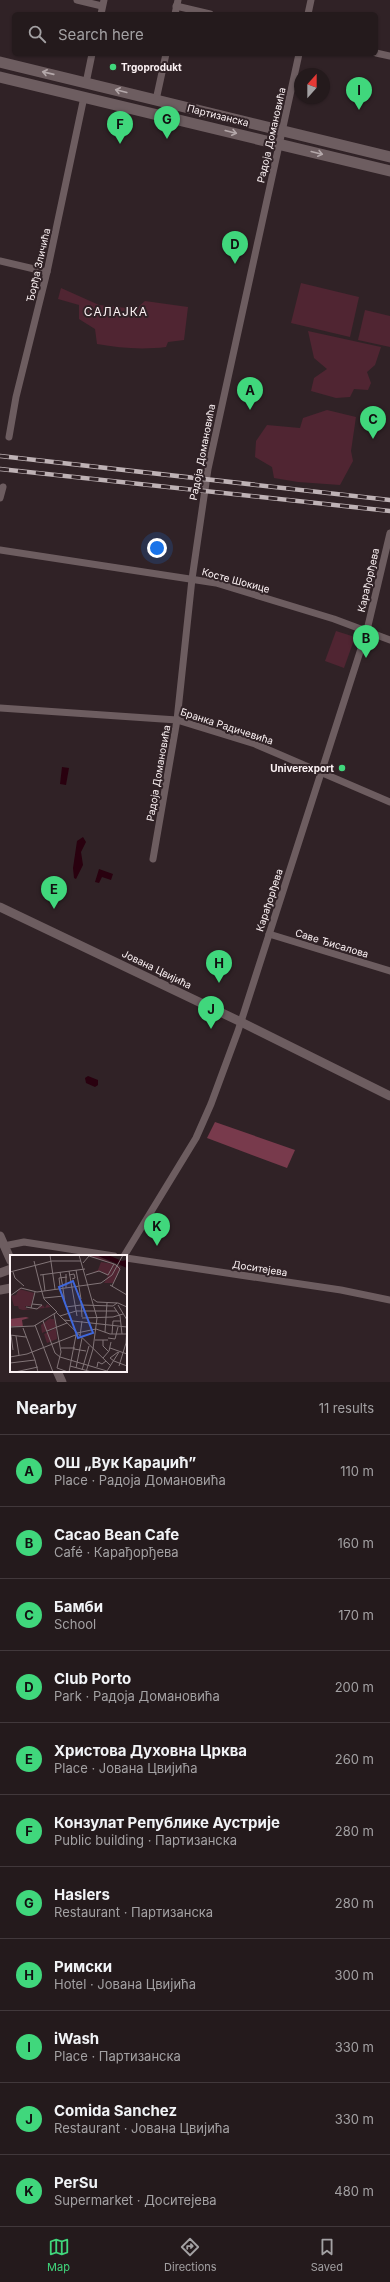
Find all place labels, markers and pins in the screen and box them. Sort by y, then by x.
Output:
place label: Trgoprodukt [121,61,182,74]
marker: Trgoprodukt [108,62,118,72]
pin: I [346,77,372,110]
pin: G [154,106,180,139]
pin: F [107,111,133,144]
pin: D [222,231,248,264]
pin: A [237,377,263,410]
pin: C [360,406,386,439]
pin: B [353,625,379,658]
place label: Univerexport [270,762,334,774]
marker: Univerexport [337,763,347,773]
pin: E [41,876,67,909]
pin: H [206,950,232,983]
pin: J [198,996,224,1029]
pin: K [144,1213,170,1246]

